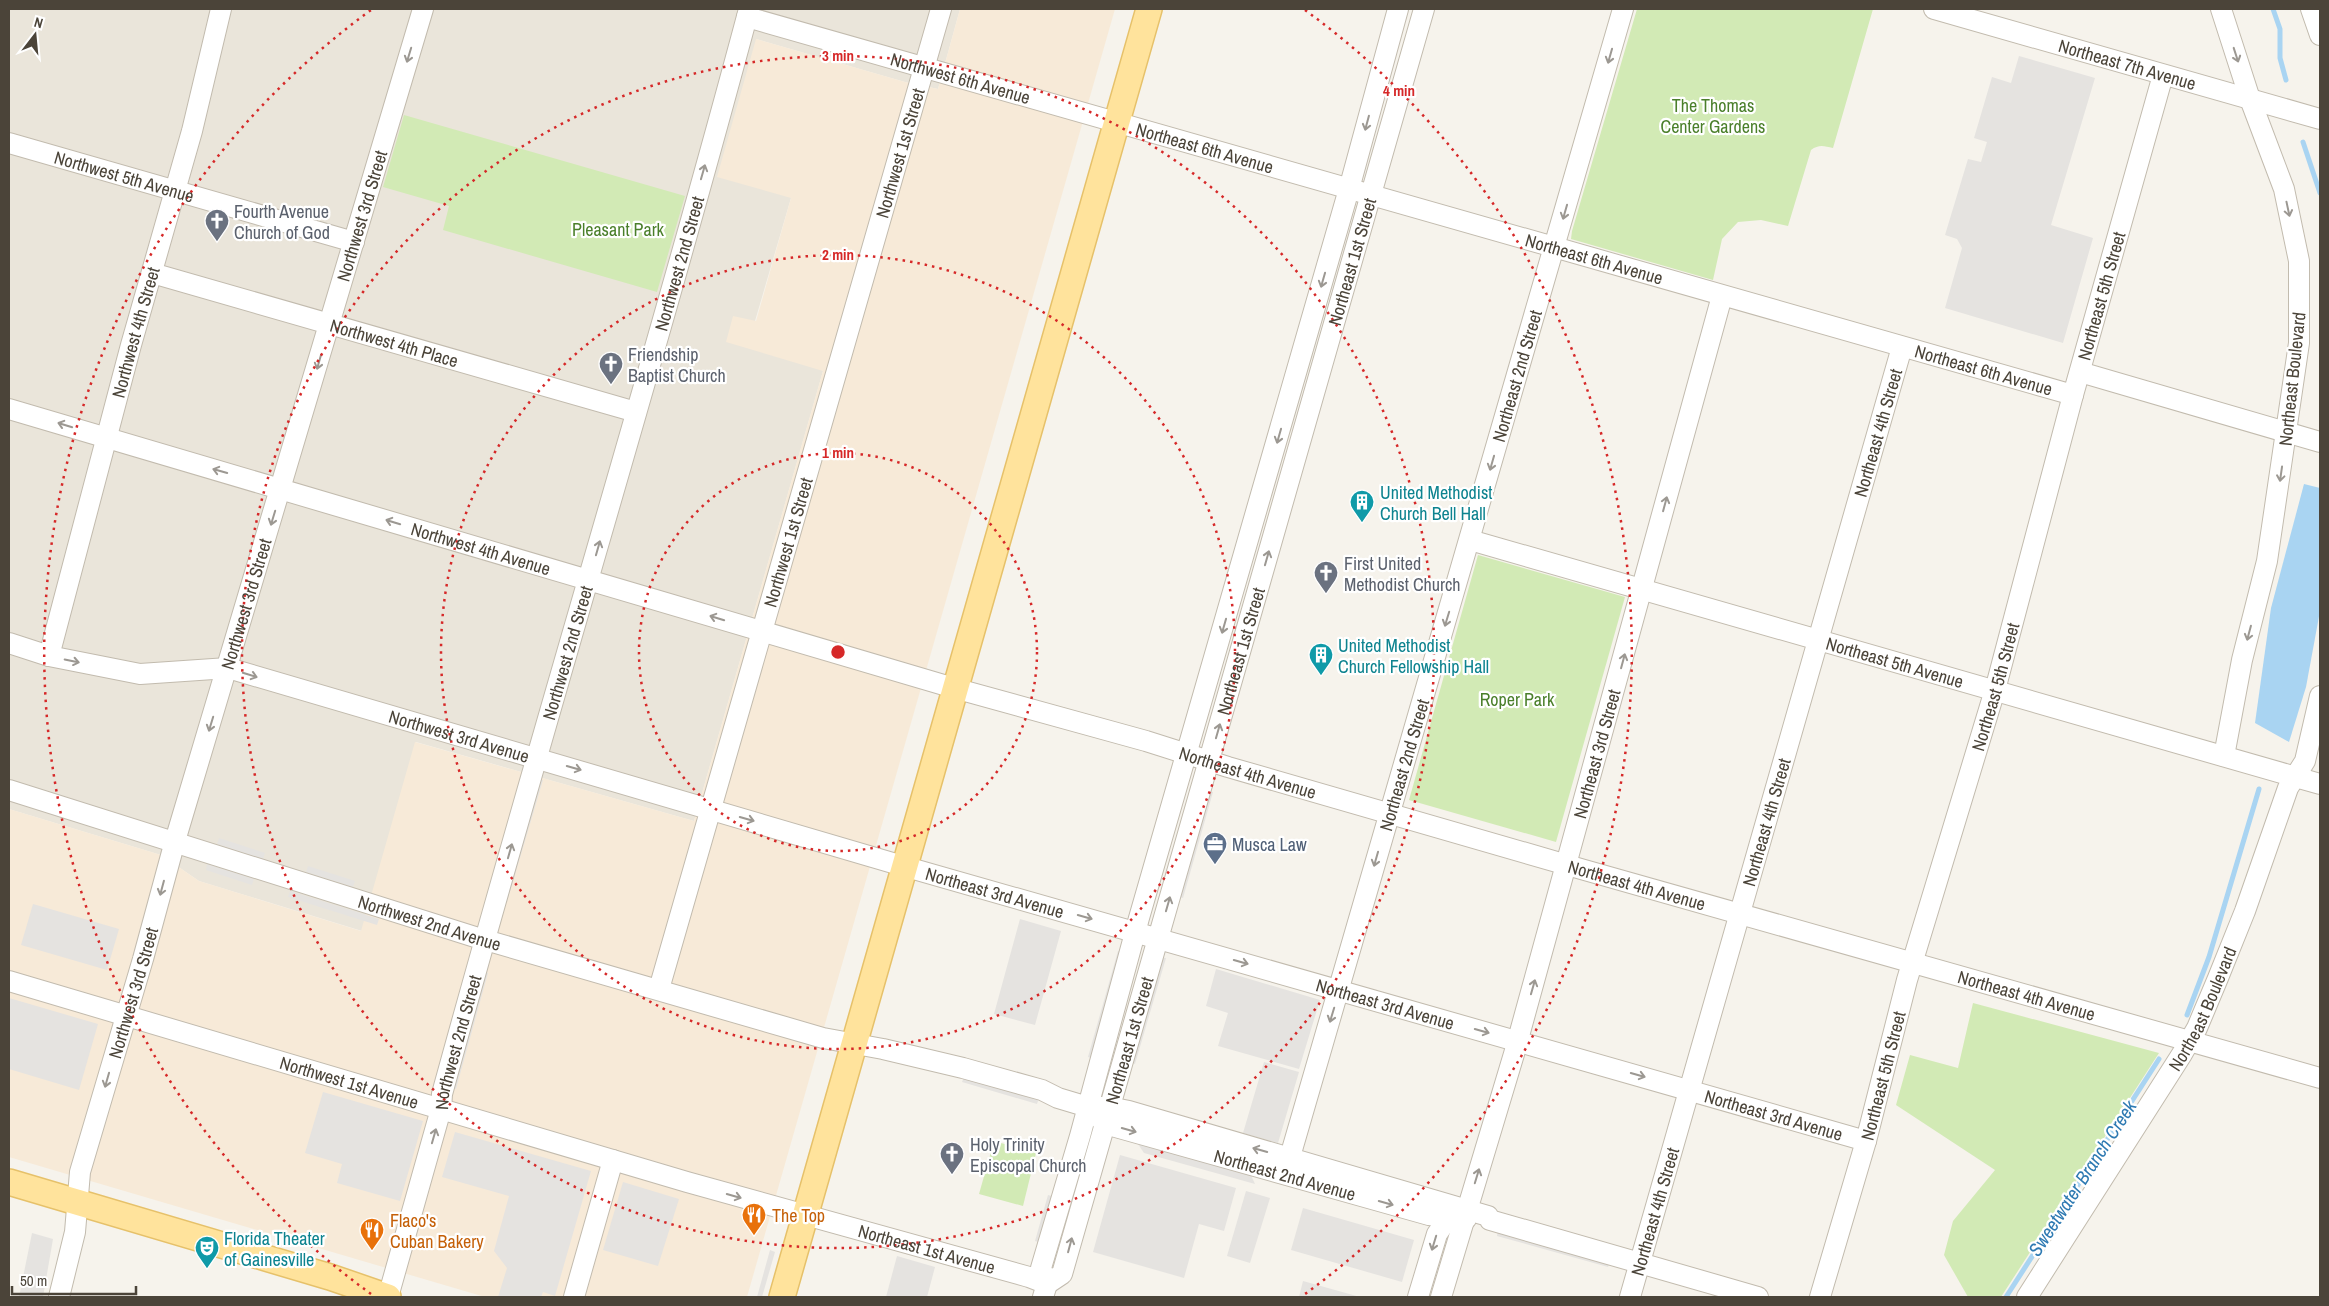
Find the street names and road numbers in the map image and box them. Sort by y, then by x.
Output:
street label: Northeast 7th Avenue [2056,33,2199,96]
street label: Northwest 6th Avenue [888,46,1033,110]
street label: Northwest 1st Street [869,85,930,221]
street label: Northeast 6th Avenue [1133,116,1276,179]
street label: Northwest 5th Avenue [52,144,197,208]
street label: Northwest 3rd Street [330,147,393,284]
street label: Northwest 2nd Street [648,193,710,334]
street label: Northeast 1st Street [1322,195,1382,328]
street label: Northeast 6th Avenue [1523,227,1666,290]
street label: Northeast 5th Street [2071,229,2131,363]
street label: Northwest 4th Street [105,264,165,400]
street label: Northeast 2nd Street [1486,307,1548,445]
street label: Northeast Boulevard [2273,311,2311,447]
street label: Northwest 4th Place [327,312,461,373]
street label: Northeast 6th Avenue [1912,338,2055,401]
street label: Northeast 4th Street [1847,366,1908,500]
street label: Northwest 1st Street [757,474,818,610]
street label: Northwest 4th Avenue [408,516,554,581]
street label: Northwest 3rd Street [214,535,277,672]
street label: Northwest 2nd Street [536,583,598,723]
street label: Northeast 1st Street [1210,584,1270,718]
street label: Northeast 5th Street [1965,620,2025,754]
street label: Northeast 5th Avenue [1823,630,1966,694]
street label: Northeast 3rd Street [1567,686,1626,821]
street label: Northeast 2nd Street [1373,696,1435,834]
street label: Northwest 3rd Avenue [386,703,532,768]
street label: Northeast 4th Avenue [1176,740,1319,804]
street label: Northeast 4th Street [1736,755,1796,889]
street label: Northeast 4th Avenue [1565,853,1709,916]
street label: Northeast 3rd Avenue [923,861,1067,924]
street label: Northwest 2nd Avenue [355,888,504,956]
street label: Northwest 3rd Street [102,924,164,1061]
street label: Northeast Boulevard [2162,943,2242,1076]
street label: Northeast 4th Avenue [1955,964,2098,1026]
street label: Northwest 2nd Street [428,972,487,1111]
street label: Northeast 3rd Avenue [1313,972,1457,1035]
street label: Northeast 1st Street [1099,974,1159,1107]
street label: Northeast 5th Street [1854,1009,1911,1143]
street label: Northwest 1st Avenue [277,1050,422,1114]
street label: Northeast 3rd Avenue [1702,1083,1846,1146]
street label: Northeast 2nd Avenue [1211,1143,1359,1206]
street label: Northeast 4th Street [1624,1144,1685,1278]
street label: Northeast 1st Avenue [855,1218,998,1280]

